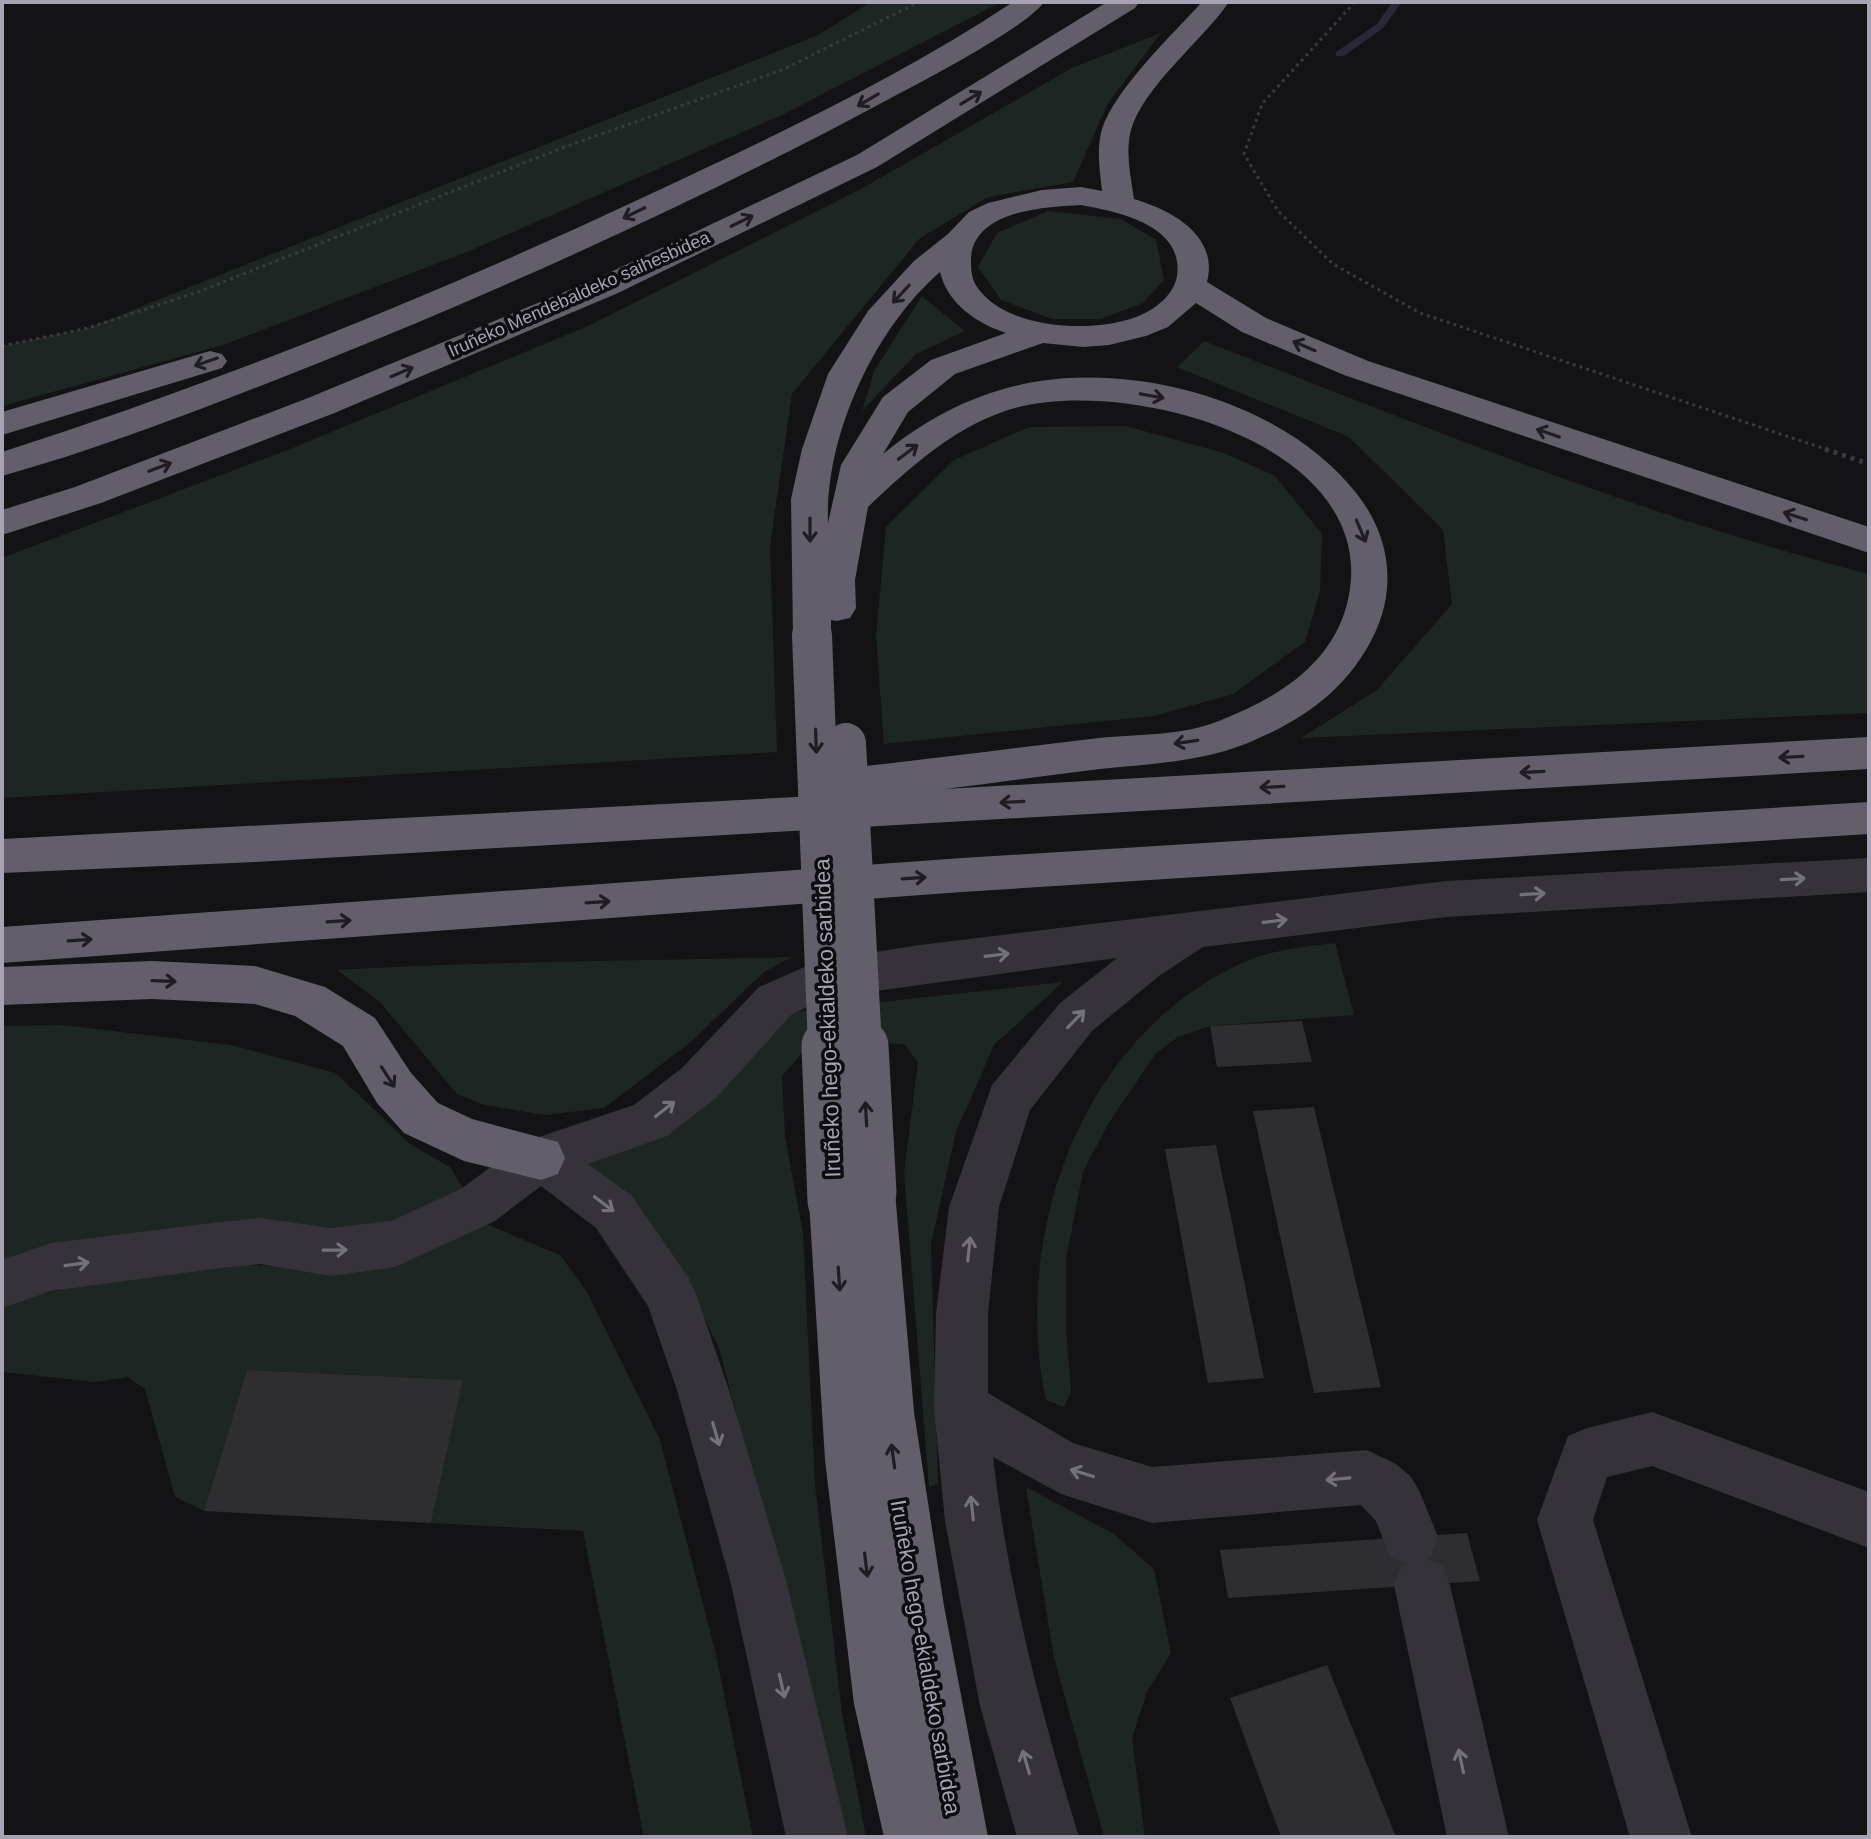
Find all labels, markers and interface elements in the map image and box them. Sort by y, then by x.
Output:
one-way arrow [959,89,982,105]
one-way arrow [857,92,880,108]
one-way arrow [623,206,647,221]
one-way arrow [730,213,754,228]
street label: Iruñeko Mendebaldeko saihesbidea [445,227,714,361]
one-way arrow [893,283,911,303]
one-way arrow [1292,337,1317,352]
one-way arrow [194,356,219,371]
one-way arrow [389,363,414,378]
one-way arrow [1139,389,1165,404]
one-way arrow [1536,425,1561,440]
one-way arrow [897,443,918,460]
one-way arrow [148,459,172,473]
one-way arrow [1783,507,1808,522]
one-way arrow [802,516,817,543]
one-way arrow [1354,518,1369,543]
one-way arrow [809,727,824,754]
one-way arrow [1174,735,1200,750]
one-way arrow [1778,750,1805,765]
one-way arrow [1519,765,1546,780]
one-way arrow [1259,780,1286,795]
one-way arrow [999,795,1026,810]
street label: Iruñeko hego-ekialdeko sarbidea [809,857,846,1178]
one-way arrow [900,870,926,885]
one-way arrow [1779,872,1806,887]
one-way arrow [1519,886,1546,901]
one-way arrow [584,894,611,909]
one-way arrow [325,913,352,928]
one-way arrow [1262,913,1287,928]
one-way arrow [66,932,93,947]
one-way arrow [983,947,1010,962]
one-way arrow [150,973,177,988]
one-way arrow [1066,1010,1085,1029]
one-way arrow [380,1066,396,1088]
one-way arrow [654,1100,675,1118]
one-way arrow [858,1101,873,1128]
one-way arrow [593,1196,614,1213]
one-way arrow [962,1236,977,1263]
one-way arrow [321,1242,348,1258]
one-way arrow [64,1256,89,1271]
one-way arrow [832,1265,847,1291]
one-way arrow [709,1421,724,1447]
one-way arrow [885,1444,900,1470]
one-way arrow [1070,1465,1095,1479]
one-way arrow [1325,1472,1352,1487]
one-way arrow [964,1495,979,1522]
street label: Iruñeko hego-ekialdeko sarbidea [885,1498,966,1817]
one-way arrow [859,1552,874,1577]
one-way arrow [776,1672,791,1698]
one-way arrow [1453,1749,1468,1774]
one-way arrow [1018,1750,1033,1775]

